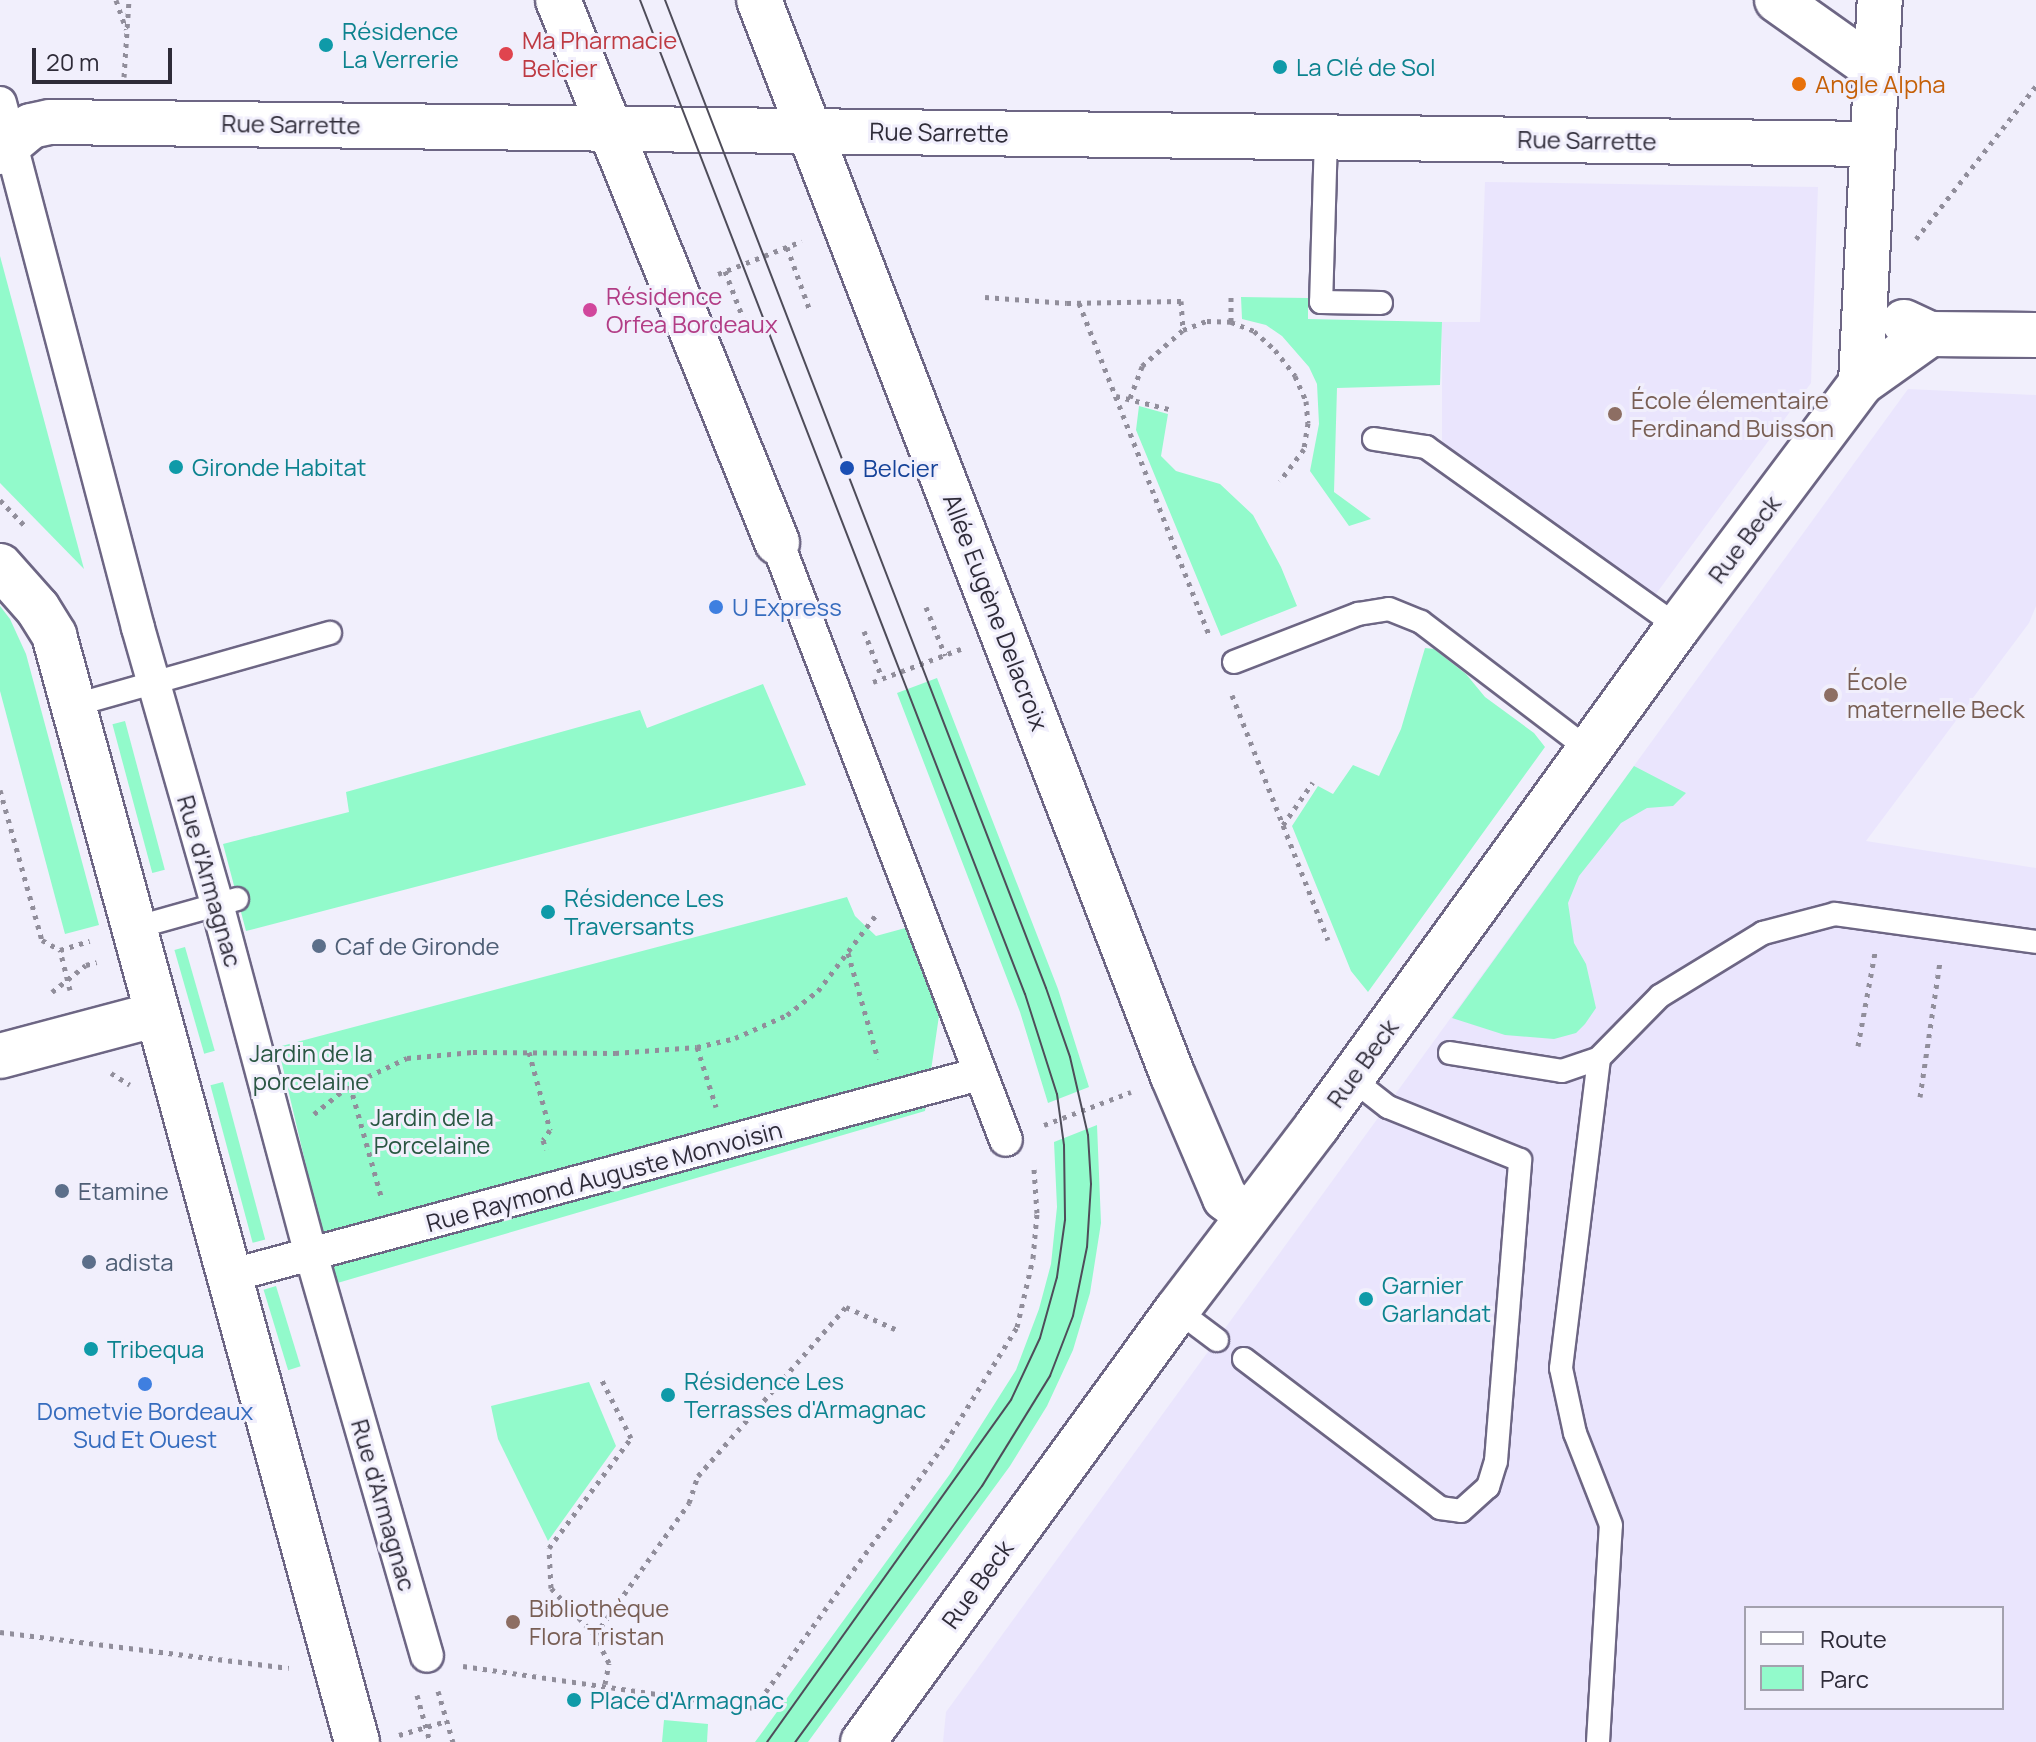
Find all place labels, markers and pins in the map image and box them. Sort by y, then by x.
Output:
place label: Résidence La Verrerie [342,17,459,73]
place label: Ma Pharmacie Belcier [522,26,677,82]
marker: Résidence La Verrerie [317,36,335,54]
marker: Ma Pharmacie Belcier [497,45,515,63]
place label: La Clé de Sol [1296,53,1436,81]
marker: La Clé de Sol [1271,58,1289,76]
place label: Angle Alpha [1815,70,1946,98]
marker: Angle Alpha [1790,75,1808,93]
place label: Résidence Orfea Bordeaux [606,282,778,338]
marker: Résidence Orfea Bordeaux [581,301,599,319]
place label: École élementaire Ferdinand Buisson [1631,386,1834,442]
marker: École élementaire Ferdinand Buisson [1606,405,1624,423]
place label: Gironde Habitat [192,453,366,481]
place label: Belcier [863,454,939,482]
marker: Gironde Habitat [167,458,185,476]
marker: Belcier [838,459,856,477]
place label: U Express [732,593,842,621]
marker: U Express [707,598,725,616]
place label: École maternelle Beck [1847,667,2025,723]
marker: École maternelle Beck [1822,686,1840,704]
place label: Résidence Les Traversants [564,884,724,940]
marker: Résidence Les Traversants [539,903,557,921]
place label: Caf de Gironde [335,932,499,960]
marker: Caf de Gironde [310,937,328,955]
place label: Etamine [78,1177,169,1205]
marker: Etamine [53,1182,71,1200]
place label: adista [105,1248,174,1276]
marker: adista [80,1253,98,1271]
place label: Garnier Garlandat [1382,1271,1491,1327]
marker: Garnier Garlandat [1357,1290,1375,1308]
place label: Tribequa [107,1335,204,1363]
marker: Tribequa [82,1340,100,1358]
place label: Résidence Les Terrasses d'Armagnac [684,1367,926,1423]
marker: Dometvie Bordeaux Sud Et Ouest [136,1375,154,1393]
marker: Résidence Les Terrasses d'Armagnac [659,1386,677,1404]
place label: Dometvie Bordeaux Sud Et Ouest [37,1397,253,1453]
place label: Bibliothèque Flora Tristan [529,1594,669,1650]
marker: Bibliothèque Flora Tristan [504,1613,522,1631]
place label: Place d'Armagnac [590,1686,784,1714]
marker: Place d'Armagnac [565,1691,583,1709]

